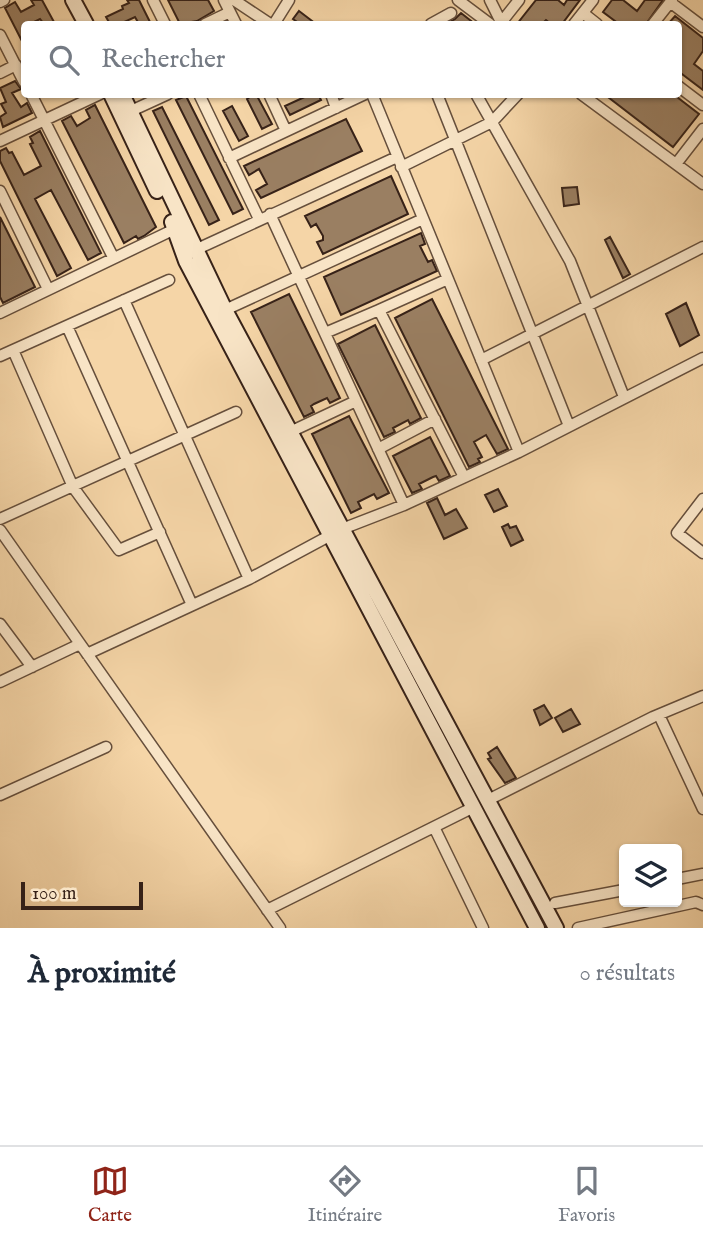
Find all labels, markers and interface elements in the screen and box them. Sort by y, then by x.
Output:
search box [21,21,682,98]
icon: search [45,41,83,79]
text: Rechercher [101,43,225,76]
map controls [619,844,682,907]
button: layers [619,844,682,907]
scale bar [21,879,144,911]
text: 100 m [32,882,76,906]
text: À proximité [28,955,176,993]
text: 0 résultats [580,959,675,988]
tab: Carte [88,1162,132,1228]
tab: Itinéraire [308,1162,382,1228]
tab: Favoris [558,1162,615,1228]

